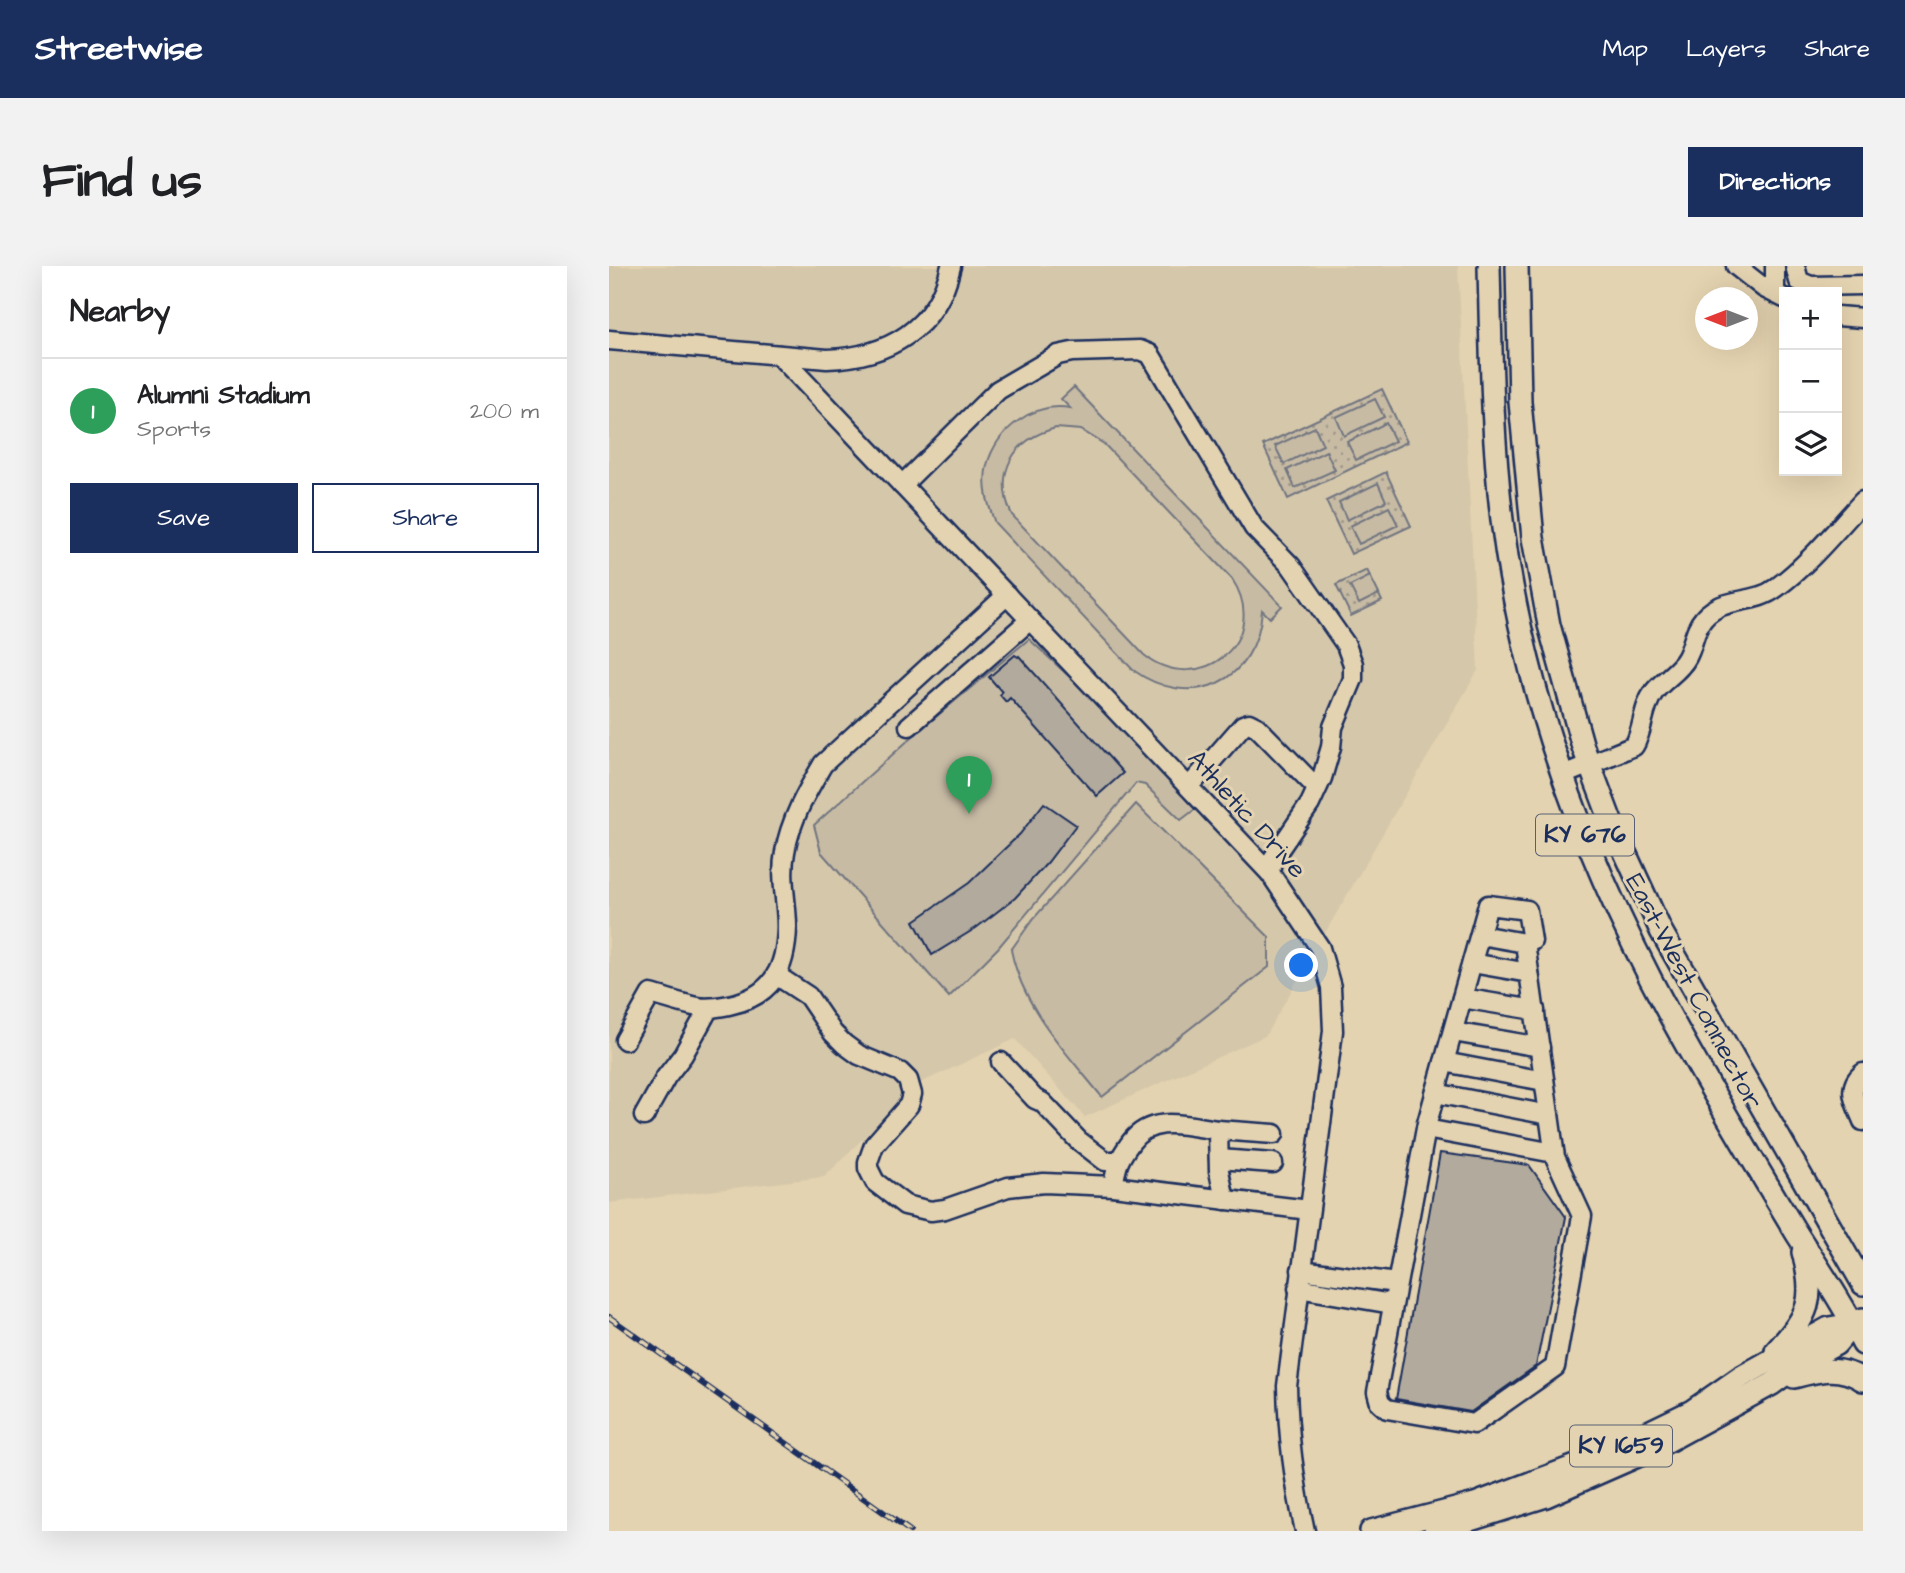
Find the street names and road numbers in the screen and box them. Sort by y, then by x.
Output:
street label: Athletic Drive [1179,742,1315,886]
road number: KY 676 [1536,814,1634,856]
street label: East-West Connector [1617,867,1771,1115]
road number: KY 1659 [1570,1426,1672,1466]

